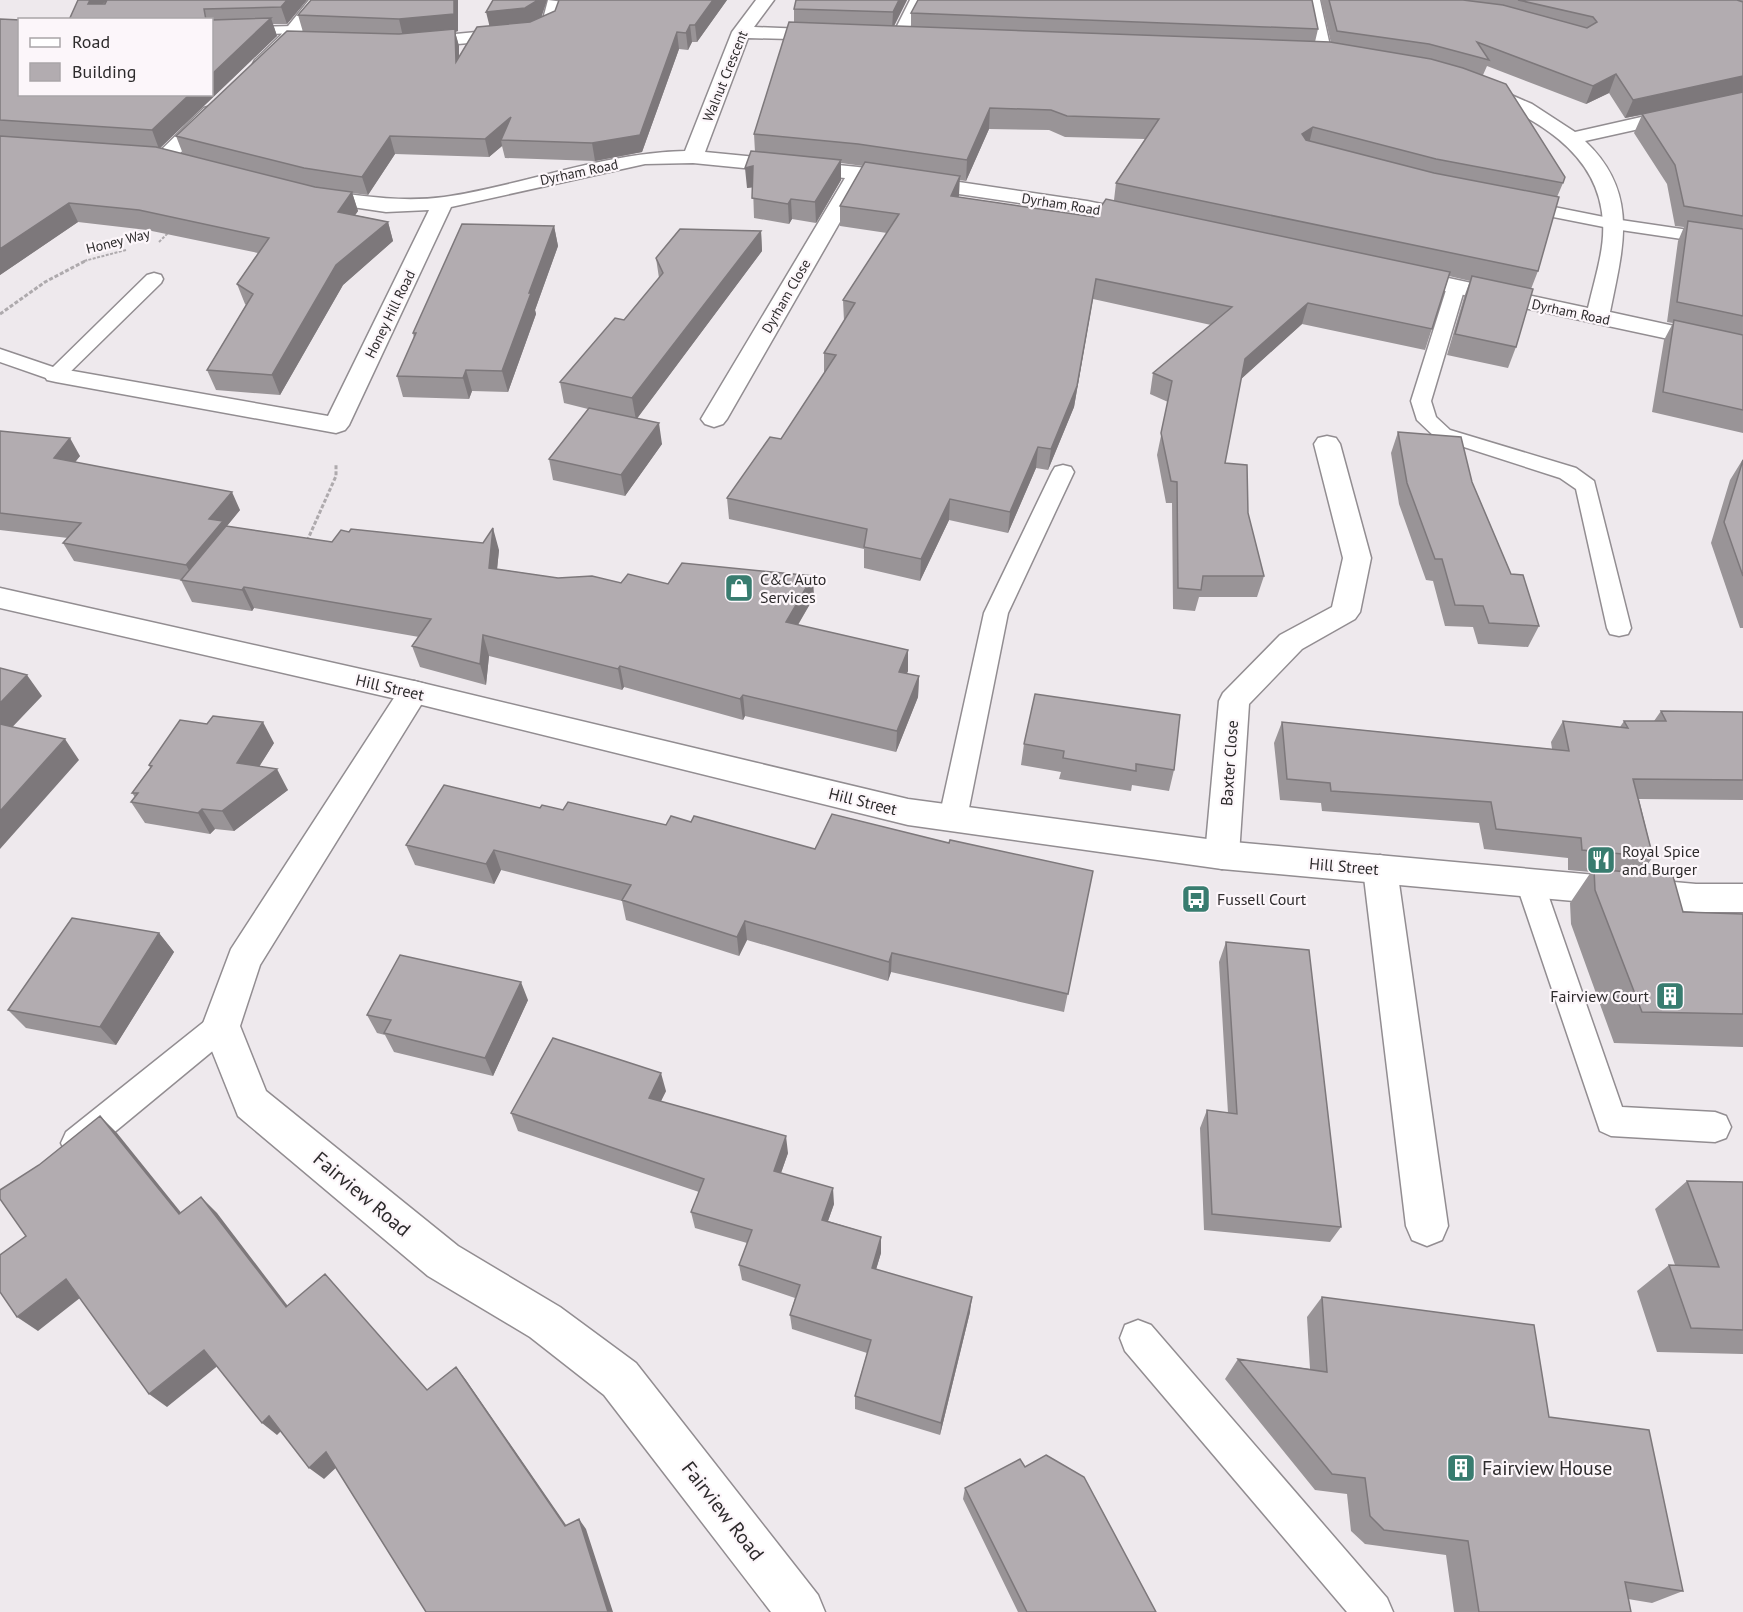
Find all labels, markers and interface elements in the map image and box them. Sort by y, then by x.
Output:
legend [18,18,213,96]
street label: Walnut Crescent [699,28,752,124]
text: Road [72,30,110,53]
text: Building [72,60,136,83]
street label: Dyrham Road [538,155,620,189]
street label: Dyrham Road [1020,189,1102,219]
street label: Honey Way [84,224,152,258]
street label: Dyrham Close [758,256,814,336]
street label: Honey Hill Road [361,267,419,361]
street label: Dyrham Road [1530,295,1612,329]
place label: C&C Auto Services [760,569,826,607]
shop icon: C&C Auto Services [723,572,755,604]
street label: Hill Street [354,669,427,705]
street label: Baxter Close [1216,719,1242,807]
street label: Hill Street [827,783,900,819]
place label: Royal Spice and Burger [1622,841,1700,879]
restaurant icon: Royal Spice and Burger [1585,844,1617,876]
street label: Hill Street [1308,853,1380,879]
bus stop icon: Fussell Court [1180,883,1212,915]
place label: Fussell Court [1217,889,1307,909]
building icon: Fairview Court [1654,980,1686,1012]
place label: Fairview Court [1550,986,1650,1006]
street label: Fairview Road [308,1146,416,1242]
building icon: Fairview House [1445,1452,1477,1484]
place label: Fairview House [1482,1455,1612,1481]
street label: Fairview Road [676,1456,770,1566]

